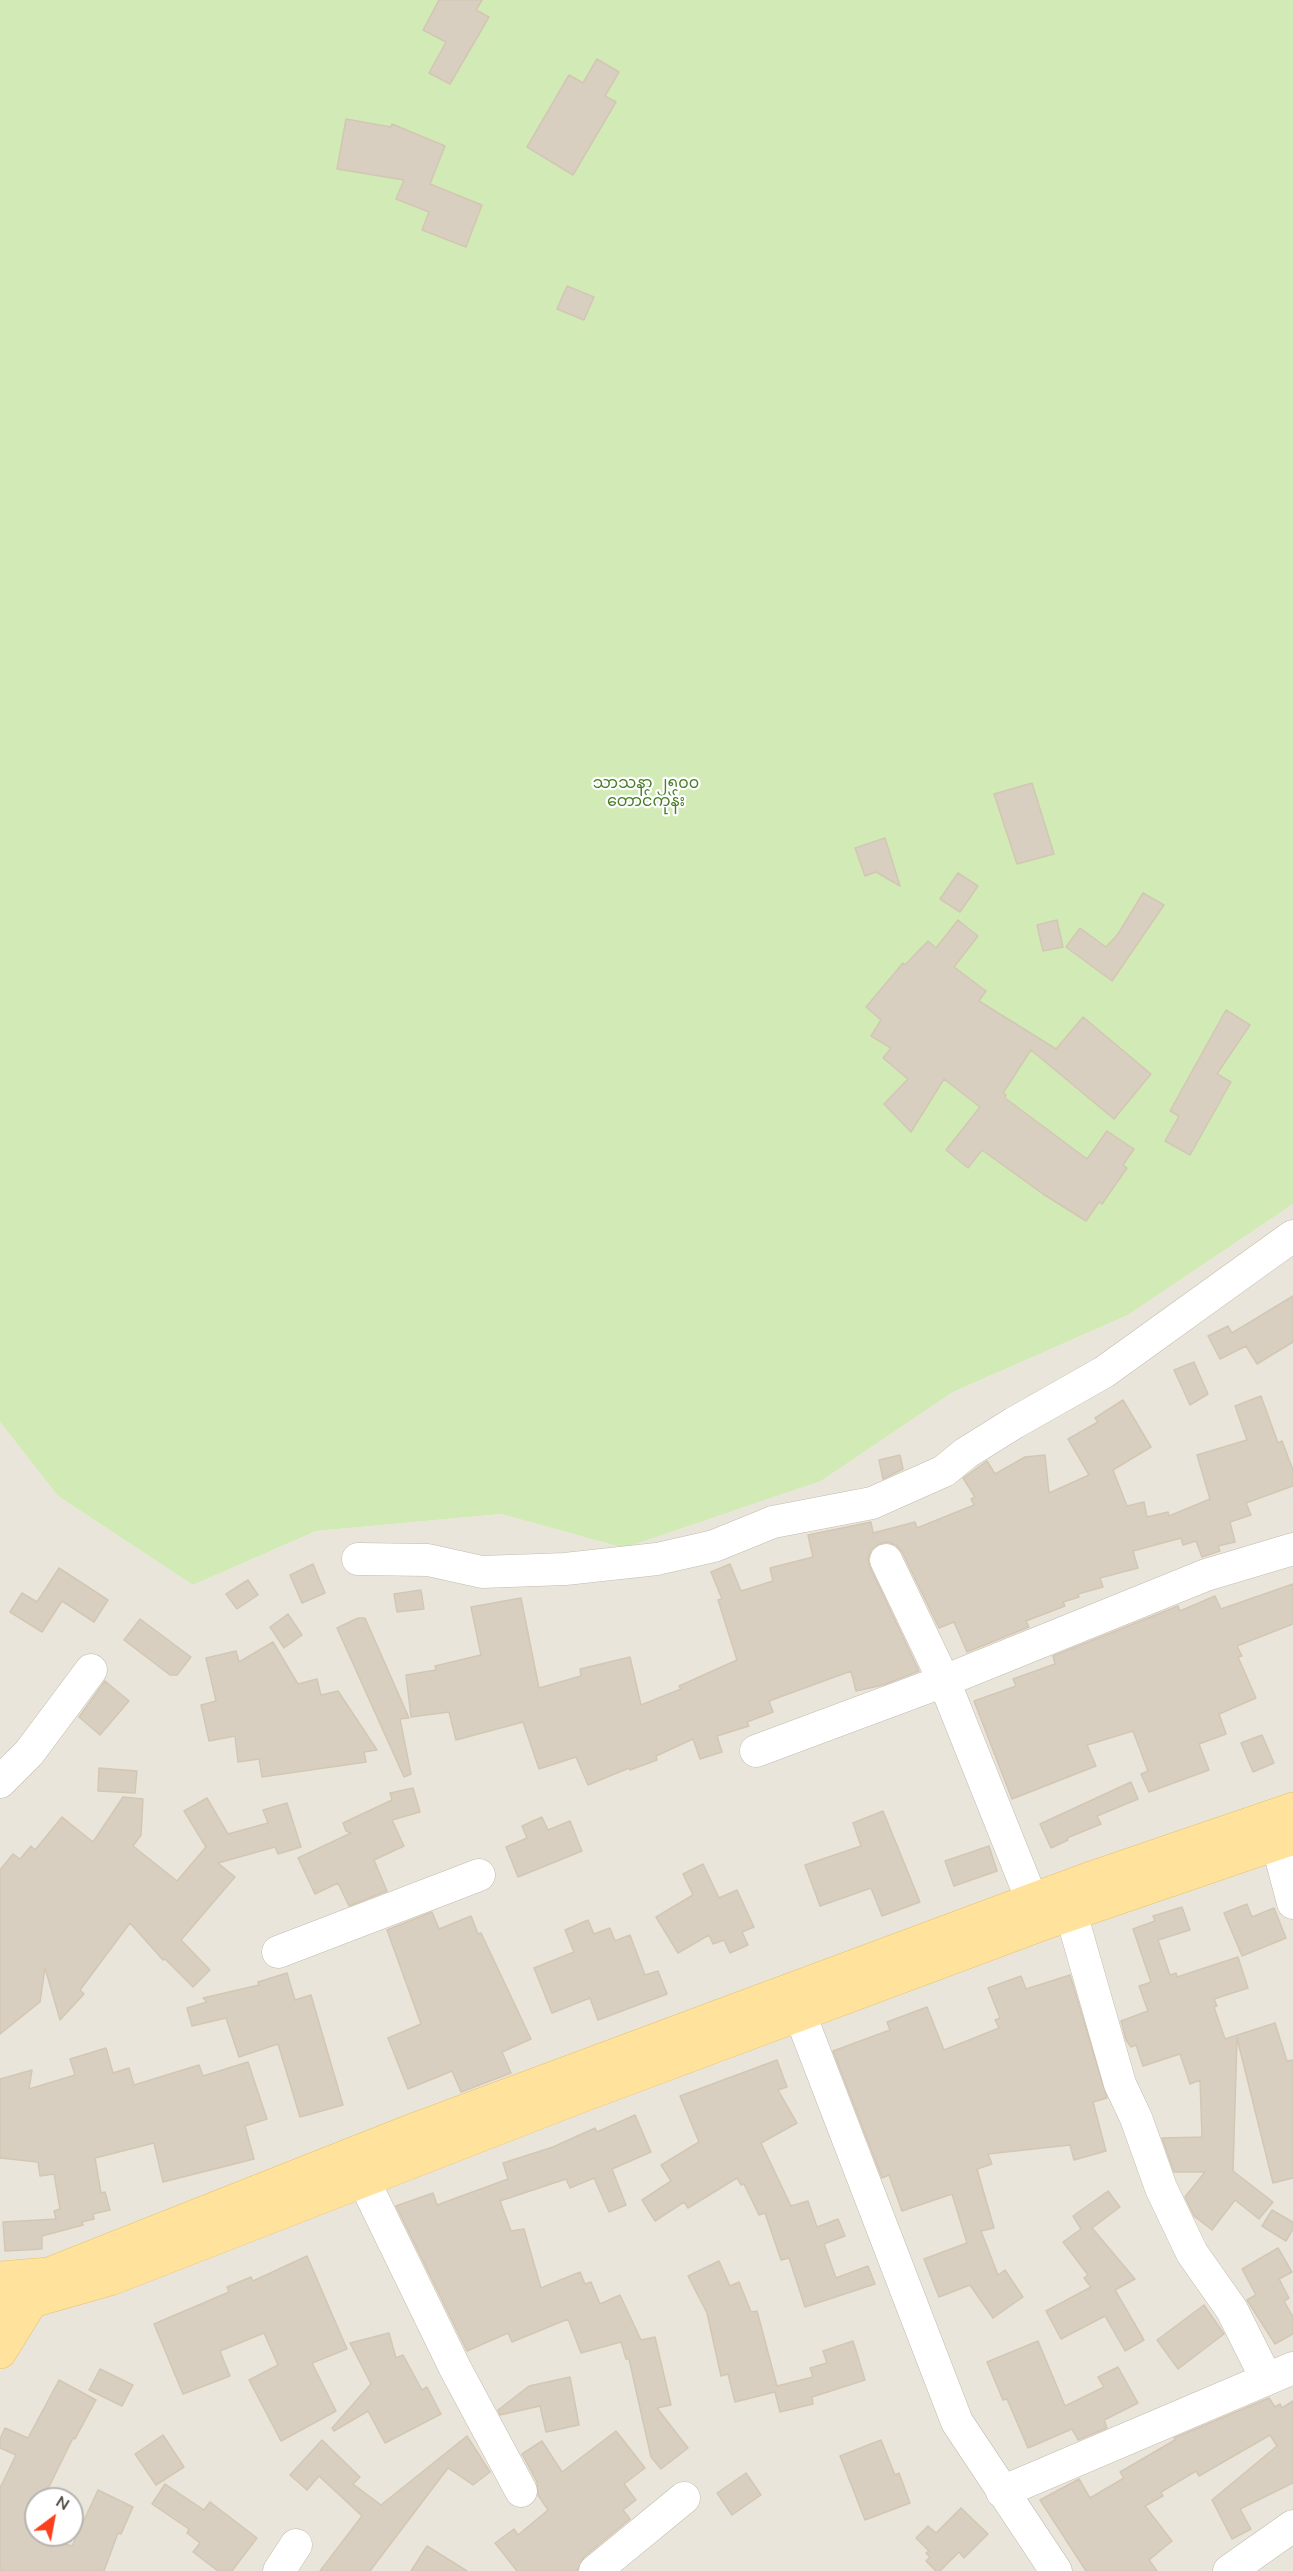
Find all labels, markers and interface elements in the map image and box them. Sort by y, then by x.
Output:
park label: သာသနာ ၂၅၀၀ တောင်ကုန်း [593,774,699,812]
north arrow [24,2487,84,2547]
text: N [52,2491,73,2516]

